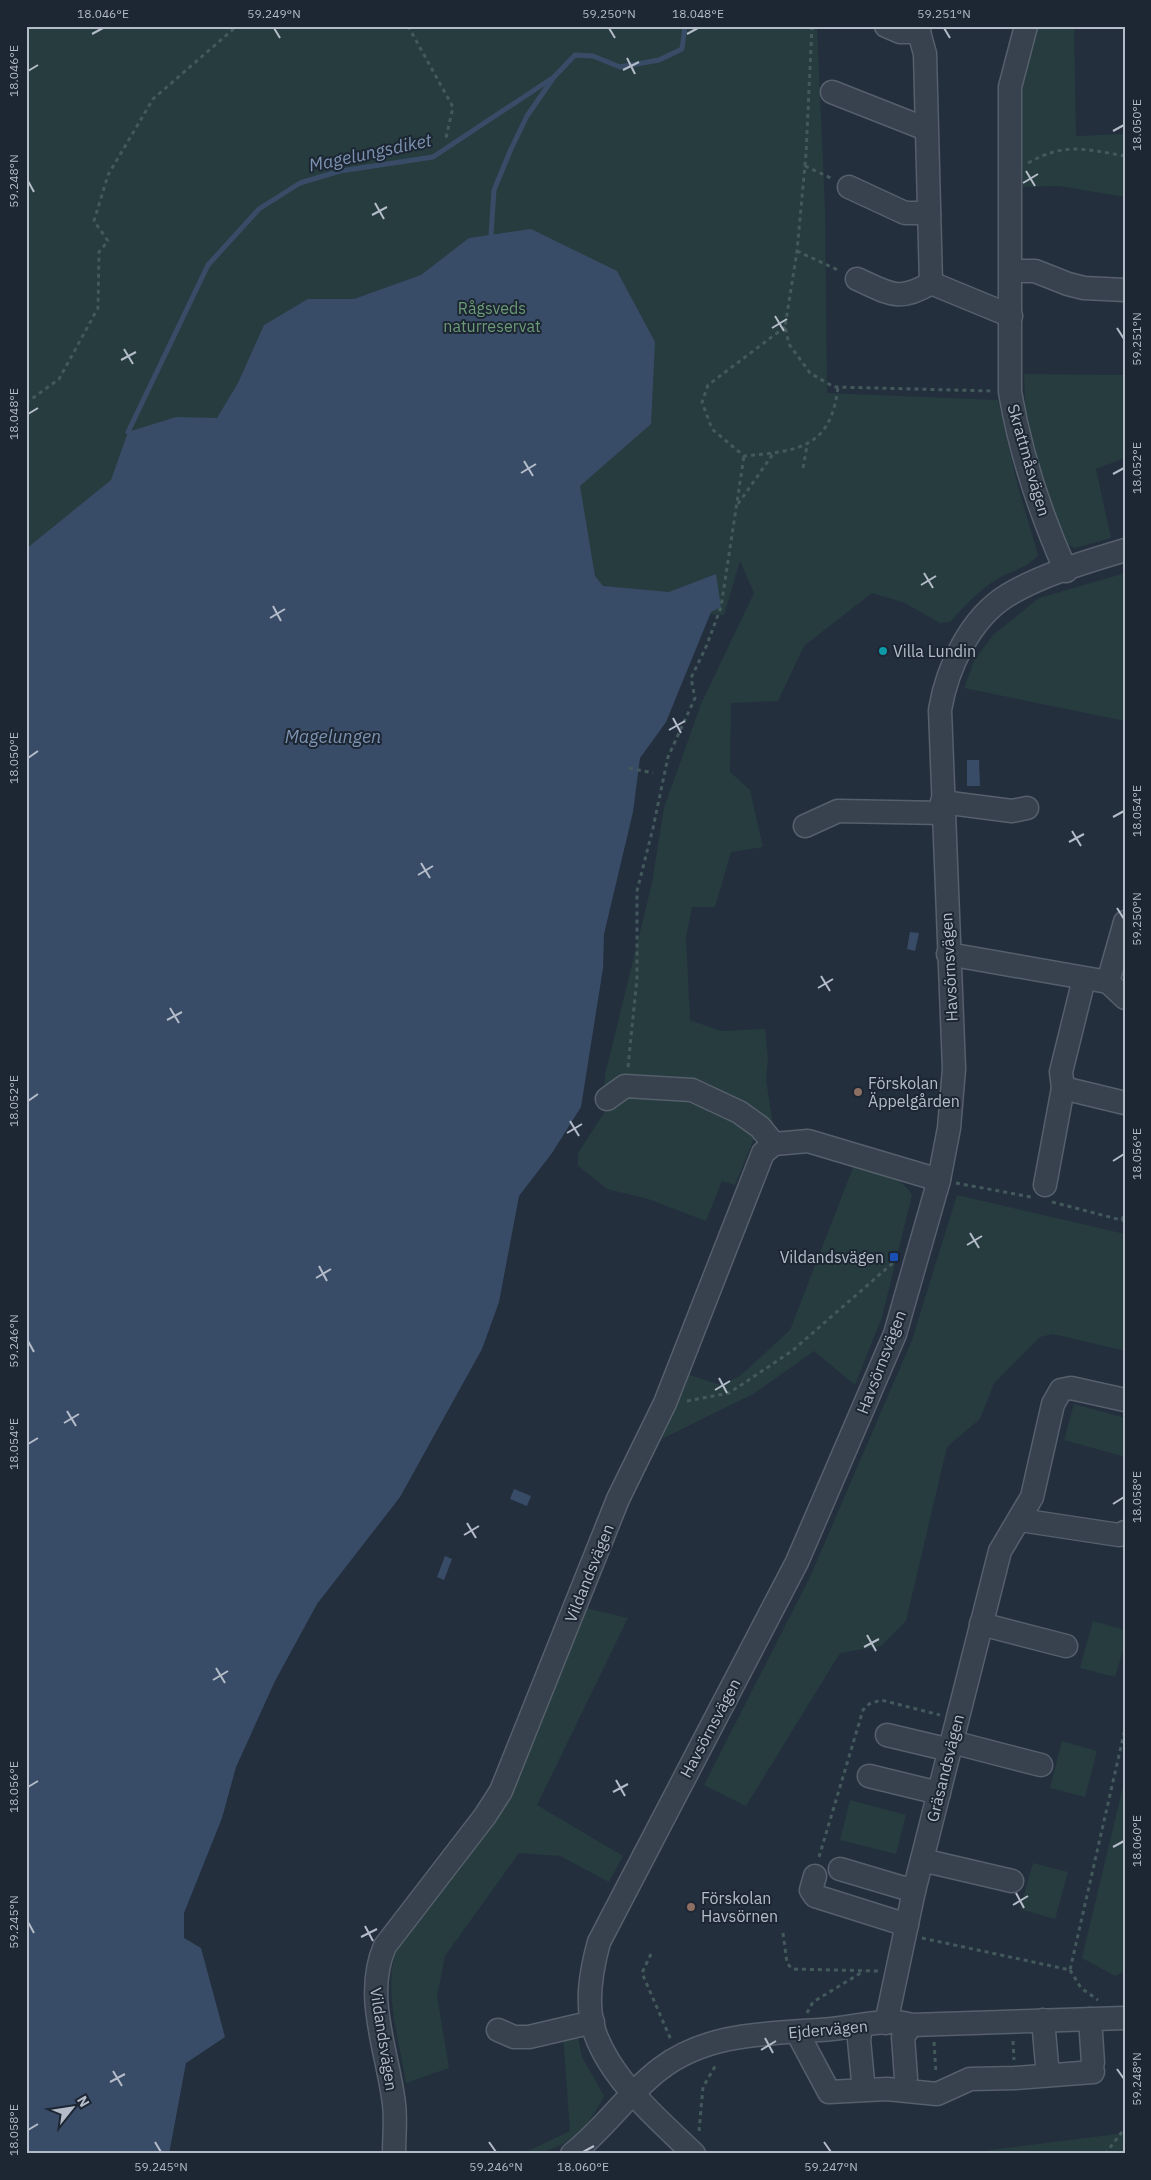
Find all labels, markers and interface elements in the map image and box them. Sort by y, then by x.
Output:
text: 18.046°E [77,6,129,21]
text: 59.249°N [247,6,301,21]
text: 59.250°N [582,6,636,21]
text: 18.048°E [672,6,724,21]
text: 59.251°N [917,6,971,21]
text: 18.046°E [6,45,21,97]
text: 18.050°E [1129,99,1144,151]
water label: Magelungsdiket [306,128,435,177]
text: 59.248°N [6,154,21,208]
park label: Rågsveds naturreservat [443,298,541,336]
text: 59.251°N [1129,312,1144,366]
text: 18.048°E [6,388,21,440]
street label: Skrattmåsvägen [1003,402,1055,518]
text: 18.052°E [1129,442,1144,494]
place label: Villa Lundin [893,641,976,661]
marker: Villa Lundin [877,645,889,657]
water label: Magelungen [285,725,381,748]
text: 18.050°E [6,732,21,784]
text: 18.054°E [1129,785,1144,837]
text: 59.250°N [1129,892,1144,946]
street label: Havsörnsvägen [936,912,962,1022]
place label: Förskolan Äppelgården [868,1073,960,1111]
text: 18.052°E [6,1075,21,1127]
marker: Förskolan Äppelgården [852,1086,864,1098]
text: 18.056°E [1129,1128,1144,1180]
place label: Vildandsvägen [780,1247,884,1267]
marker: Vildandsvägen [888,1251,900,1263]
street label: Havsörnsvägen [852,1307,910,1417]
text: 59.246°N [6,1314,21,1368]
text: 18.054°E [6,1418,21,1470]
text: 18.058°E [1129,1471,1144,1523]
street label: Vildandsvägen [560,1521,618,1625]
street label: Havsörnsvägen [675,1675,745,1781]
street label: Gräsandsvägen [922,1712,968,1824]
text: 18.056°E [6,1761,21,1813]
text: 18.060°E [1129,1815,1144,1867]
place label: Förskolan Havsörnen [701,1888,778,1926]
text: 59.245°N [6,1895,21,1949]
marker: Förskolan Havsörnen [685,1901,697,1913]
street label: Vildandsvägen [366,1986,402,2092]
street label: Ejdervägen [787,2016,869,2042]
text: 59.248°N [1129,2052,1144,2106]
north arrow [48,2082,98,2132]
text: N [73,2093,94,2110]
text: 18.058°E [6,2104,21,2156]
text: 59.245°N [134,2159,188,2174]
text: 59.246°N [469,2159,523,2174]
text: 18.060°E [557,2159,609,2174]
text: 59.247°N [804,2159,858,2174]

